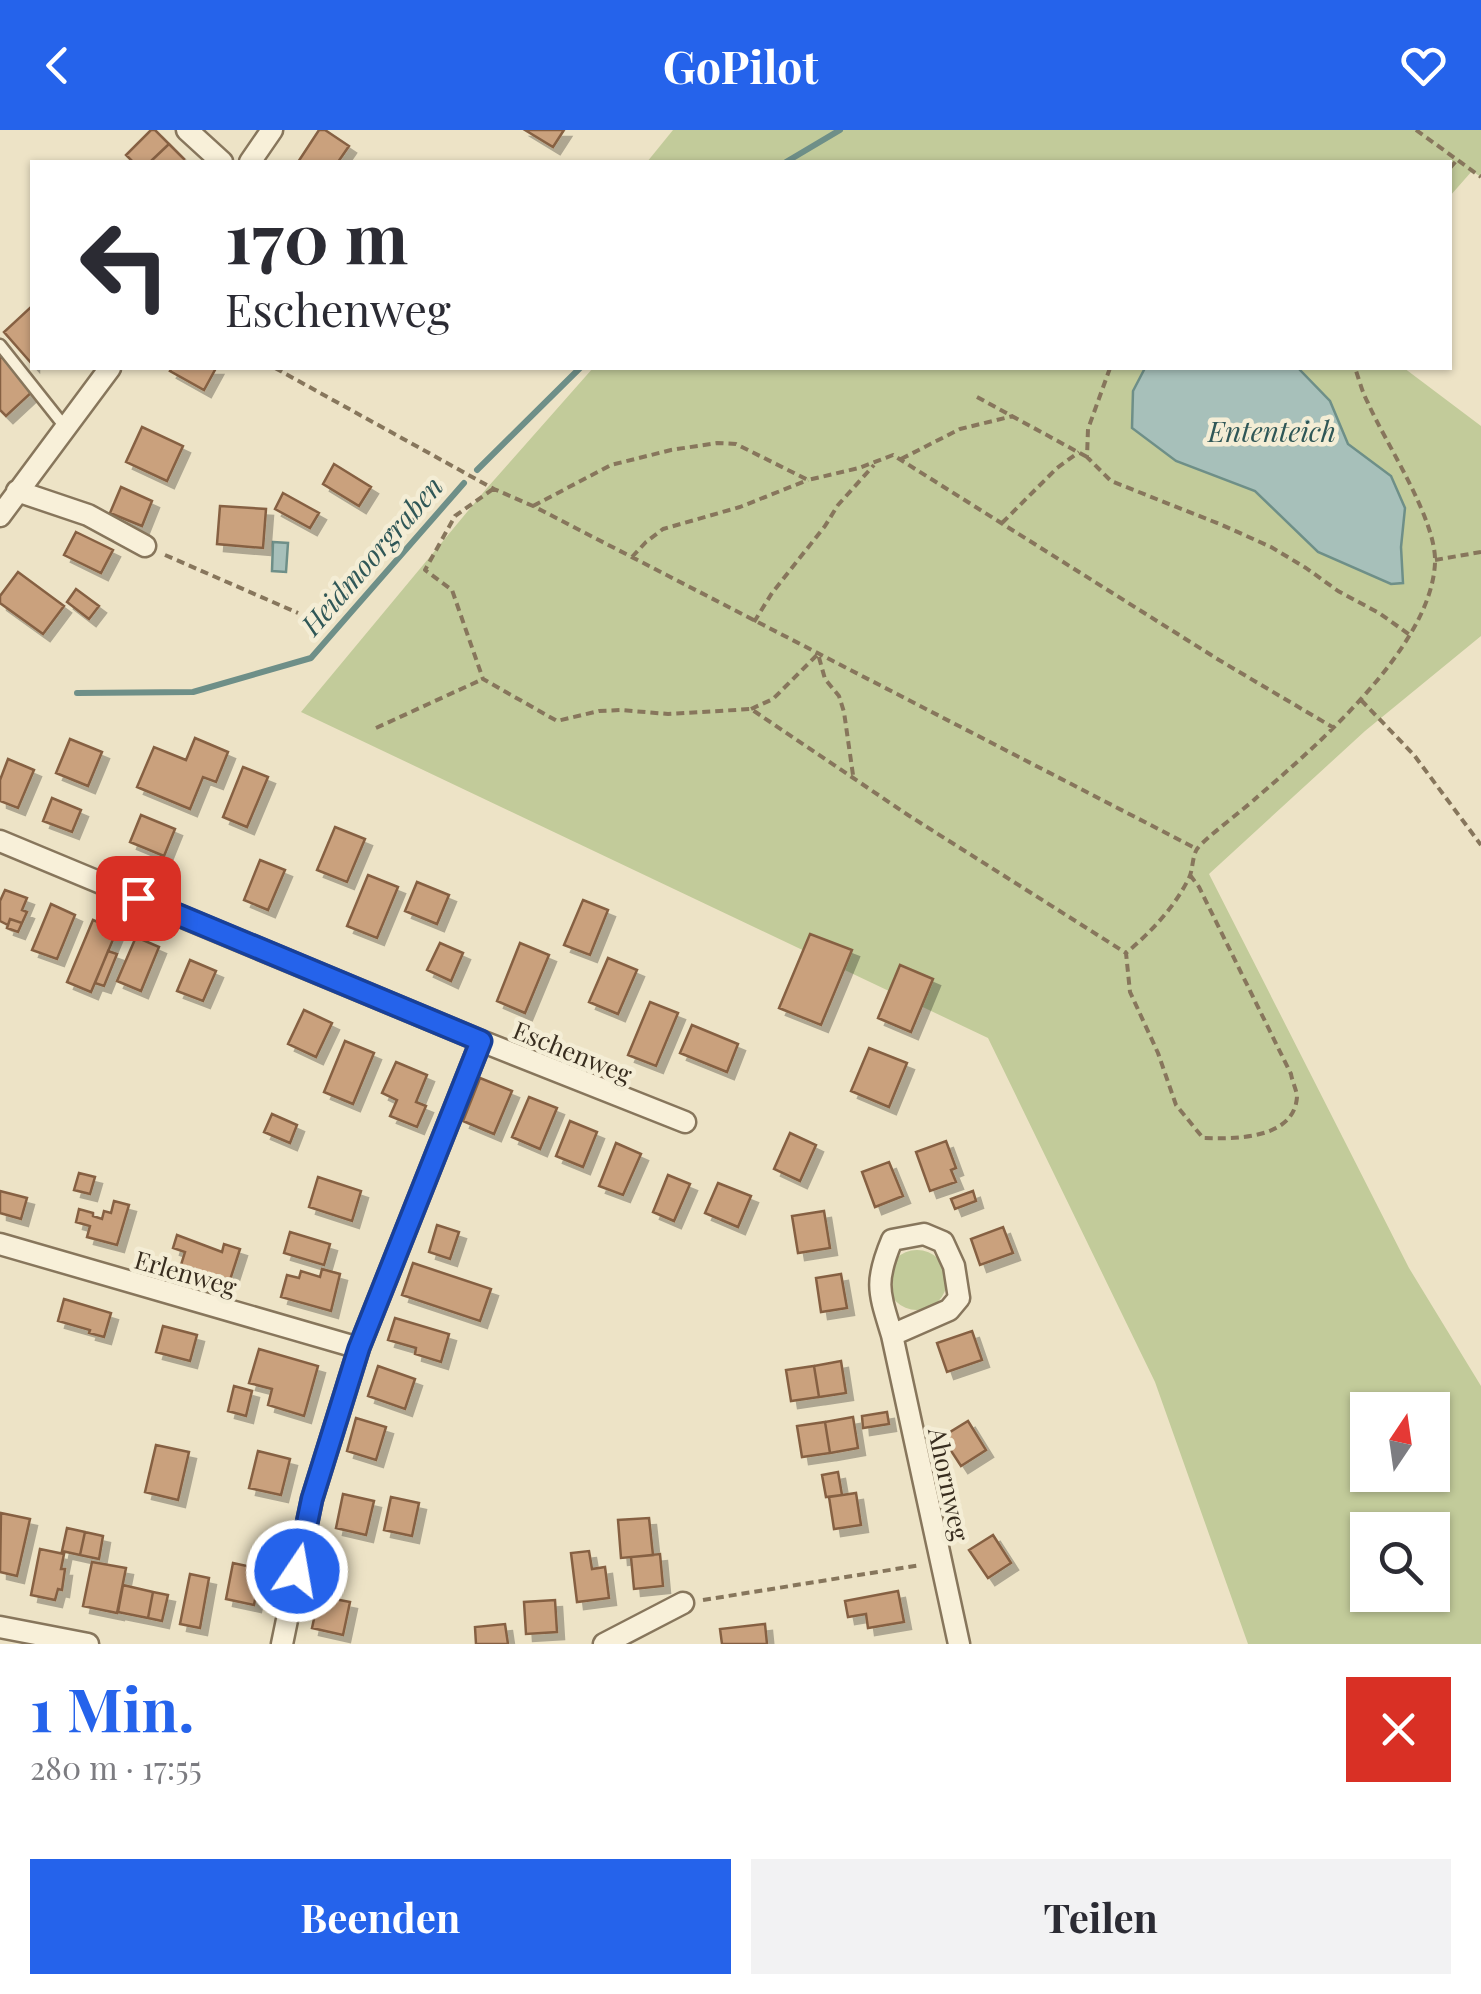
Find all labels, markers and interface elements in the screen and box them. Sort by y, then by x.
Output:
text: GoPilot [663,35,818,95]
icon: back [30,38,85,93]
icon: heart [1396,38,1451,93]
text: 170 m [225,188,408,282]
icon: left [60,200,190,330]
text: Eschenweg [225,278,451,338]
water label: Ententeich [1207,412,1336,449]
water label: Heidmoorgraben [291,468,450,643]
pin [96,856,181,941]
icon: arrive [111,871,166,926]
street label: Eschenweg [509,1012,638,1090]
street label: Erlenweg [131,1242,242,1303]
north arrow [1350,1392,1450,1492]
map controls [1350,1392,1450,1612]
street label: Ahornweg [922,1423,978,1544]
button: search [1350,1512,1450,1612]
position arrow [245,1519,349,1623]
text: 1 Min. [30,1667,195,1747]
button: close [1346,1677,1451,1782]
text: 280 m · 17:55 [30,1745,202,1788]
button: Beenden [30,1859,731,1974]
button: Teilen [751,1859,1451,1974]

